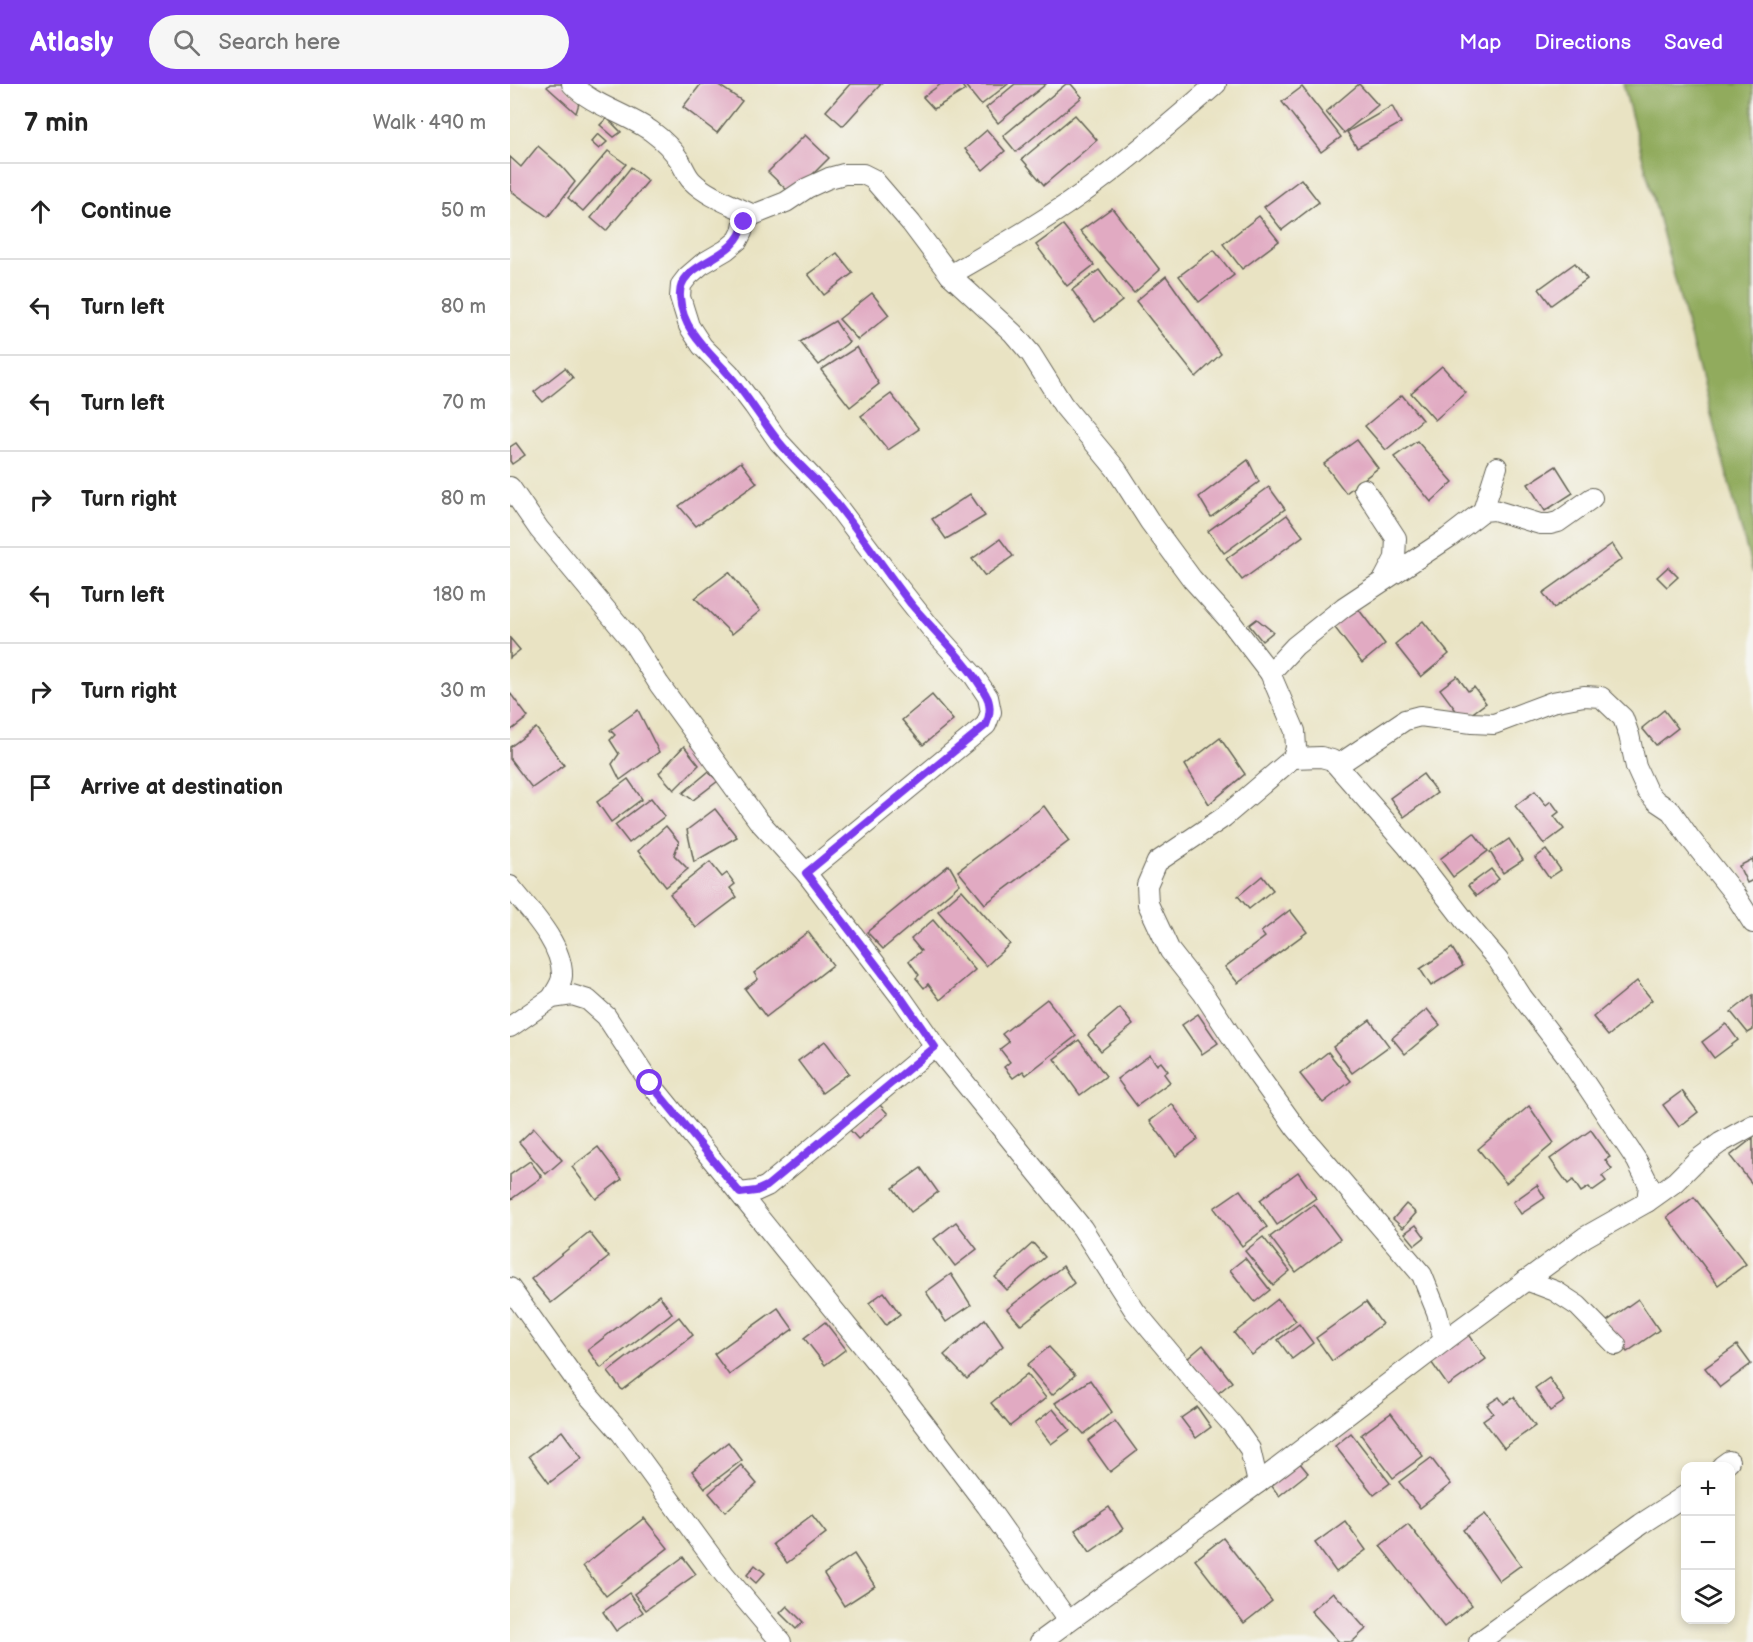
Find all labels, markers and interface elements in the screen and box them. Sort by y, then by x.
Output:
search box [149,15,569,69]
text: Atlasly [30,26,113,59]
icon: search [170,26,203,59]
text: Search here [218,29,340,56]
text: Map [1459,30,1502,55]
text: Directions [1535,30,1631,55]
text: Saved [1664,30,1723,55]
text: 7 min [24,108,88,139]
text: Walk · 490 m [373,111,486,135]
icon: ahead [24,195,57,228]
text: Continue [81,198,171,225]
text: 50 m [441,199,486,223]
route end [730,208,756,234]
icon: left [24,291,57,324]
text: Turn left [81,294,165,321]
text: 80 m [441,295,486,319]
icon: left [24,387,57,420]
text: Turn left [81,390,165,417]
text: 70 m [442,391,486,415]
icon: right [24,483,57,516]
text: Turn right [81,486,177,513]
text: 80 m [441,487,486,511]
icon: left [24,579,57,612]
text: Turn left [81,582,165,609]
text: 180 m [433,583,486,607]
icon: right [24,675,57,708]
text: Turn right [81,678,177,705]
text: 30 m [440,679,486,703]
icon: arrive [24,771,57,804]
text: Arrive at destination [81,774,283,801]
route start [636,1069,662,1095]
map controls [1681,1462,1735,1624]
button: + [1681,1462,1735,1516]
button: − [1681,1516,1735,1570]
button: layers [1681,1570,1735,1624]

